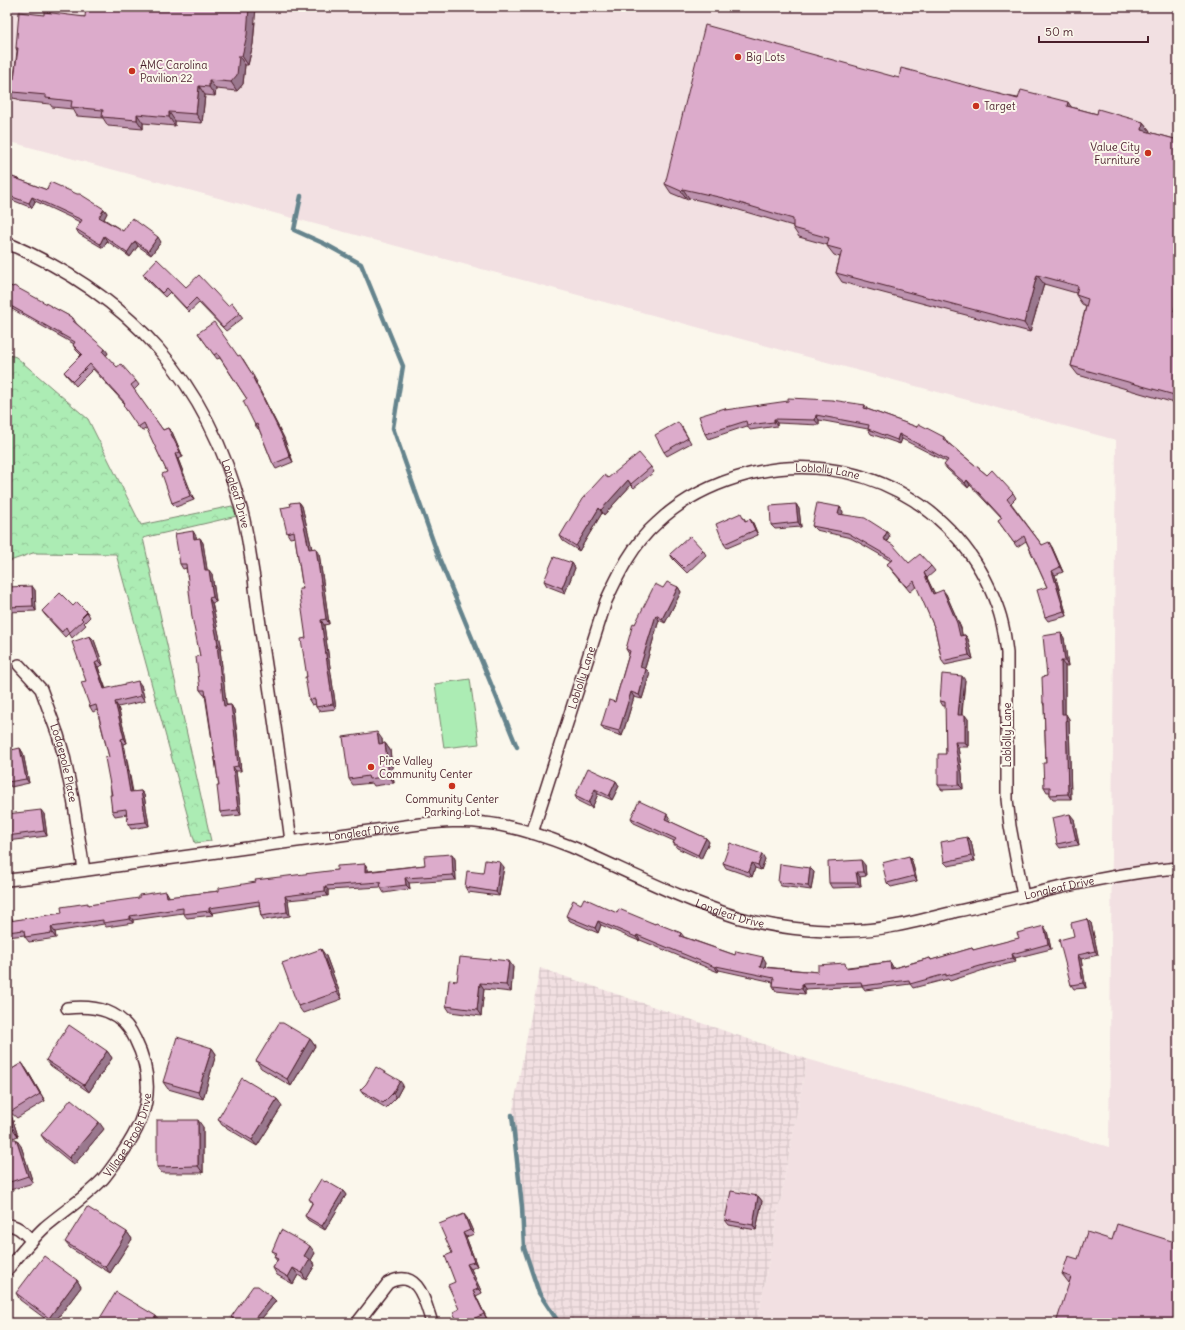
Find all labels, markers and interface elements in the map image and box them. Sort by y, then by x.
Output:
scale bar [1039,18,1148,44]
text: 50 m [1045,24,1074,39]
place label: Big Lots [746,50,785,64]
marker: Big Lots [733,52,743,62]
place label: AMC Carolina Pavilion 22 [140,58,207,85]
marker: AMC Carolina Pavilion 22 [127,66,137,76]
place label: Target [984,99,1016,113]
marker: Target [971,101,981,111]
place label: Value City Furniture [1090,140,1140,167]
marker: Value City Furniture [1143,148,1153,158]
street label: Longleaf Drive [218,457,253,530]
street label: Loblolly Lane [795,461,861,483]
street label: Loblolly Lane [565,645,598,711]
street label: Loblolly Lane [1000,702,1014,768]
street label: Lodgepole Place [47,721,80,803]
place label: Pine Valley Community Center [379,754,473,781]
marker: Pine Valley Community Center [366,762,376,772]
marker: Community Center Parking Lot [447,781,457,791]
place label: Community Center Parking Lot [405,792,499,819]
street label: Longleaf Drive [327,820,400,844]
street label: Longleaf Drive [1023,873,1096,902]
street label: Longleaf Drive [693,896,766,931]
street label: Village Brook Drive [100,1092,154,1180]

